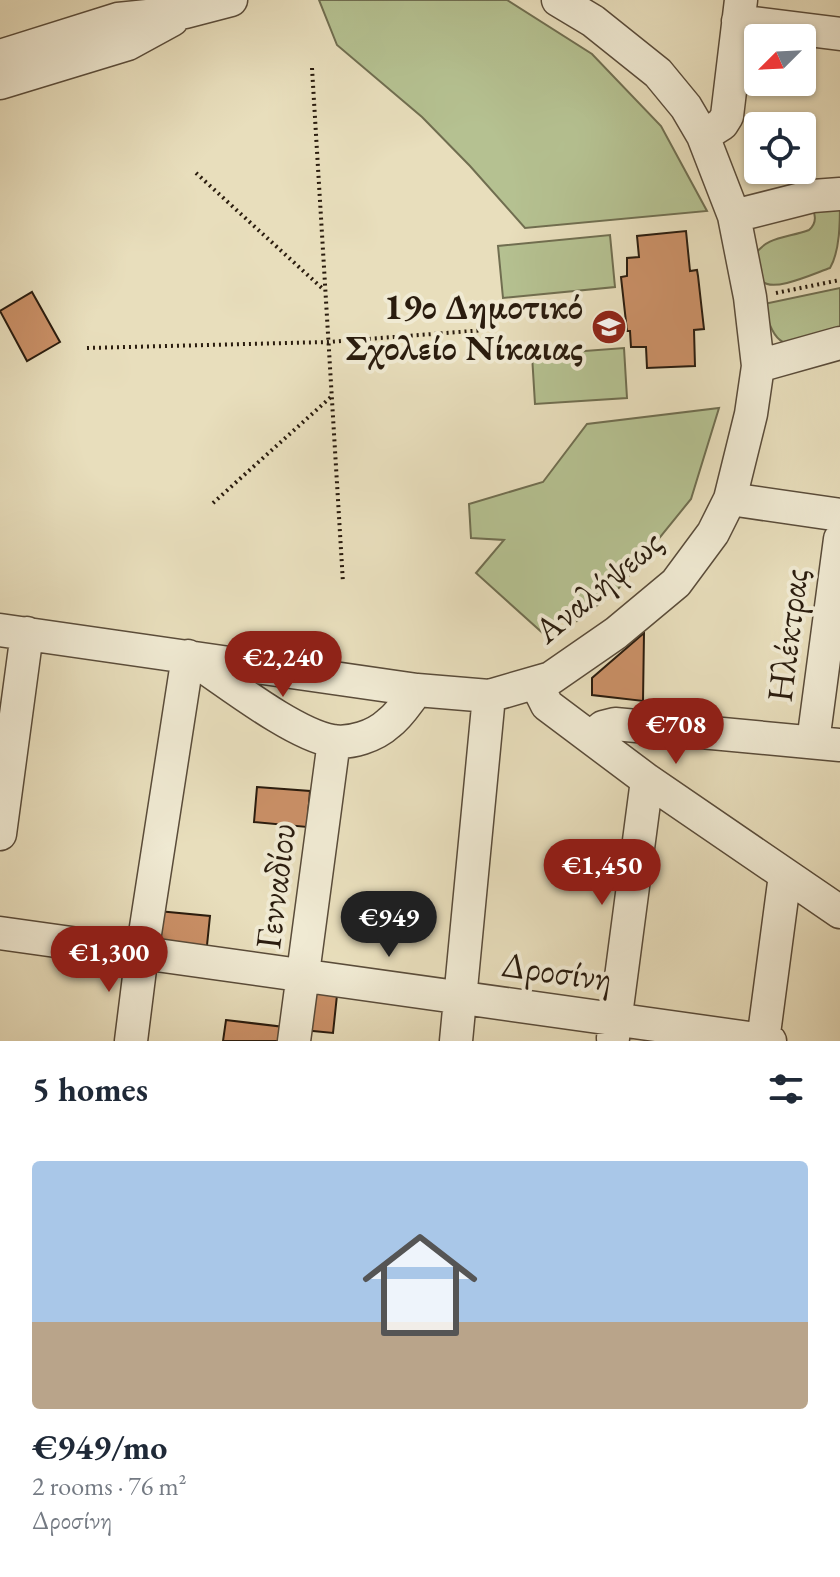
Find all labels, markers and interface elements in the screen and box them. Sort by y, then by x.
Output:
north arrow [744,24,816,96]
map controls [744,24,816,184]
button: locate [744,112,816,184]
place label: 19ο Δημοτικό Σχολείο Νίκαιας [346,283,583,371]
school or university icon: 19ο Δημοτικό Σχολείο Νίκαιας [590,308,628,346]
street label: Αναλήψεως [523,518,672,654]
street label: Ηλέκτρας [756,566,818,704]
pin: €2,240 [218,631,348,699]
text: €2,240 [243,640,323,674]
pin: €708 [629,698,723,766]
text: €708 [646,707,706,741]
street label: Γενναδίου [244,821,306,951]
pin: €1,450 [537,839,667,907]
text: €1,450 [562,848,642,882]
pin: €949 [342,891,436,959]
text: €949 [359,900,419,934]
pin: €1,300 [44,926,174,994]
text: €1,300 [69,935,149,969]
street label: Δροσίνη [499,940,615,1002]
text: 5 homes [32,1067,148,1111]
icon: filters [764,1067,808,1111]
icon: home [348,1213,492,1357]
text: €949/mo [32,1425,167,1469]
text: 2 rooms · 76 m² [32,1469,187,1503]
text: Δροσίνη [32,1503,112,1537]

